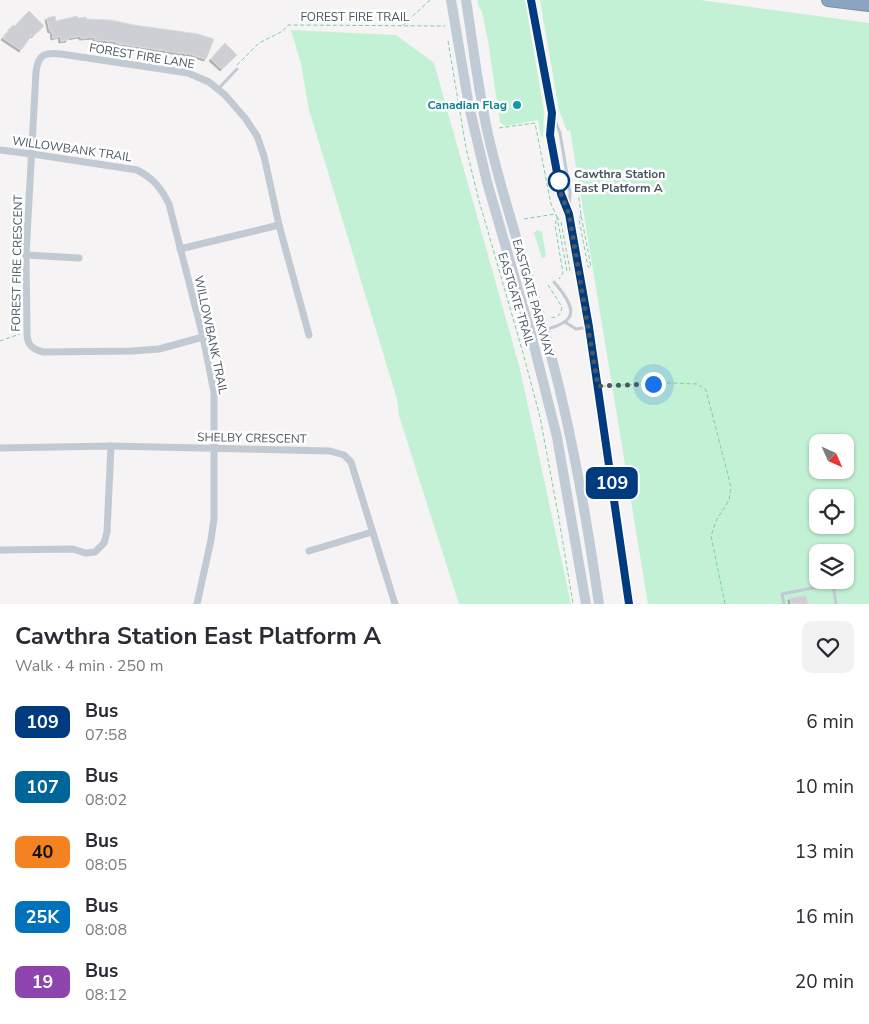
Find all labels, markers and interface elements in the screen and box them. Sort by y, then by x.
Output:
street label: FOREST FIRE TRAIL [300,9,410,25]
street label: FOREST FIRE LANE [88,40,196,72]
place label: Canadian Flag [427,97,507,113]
marker: Canadian Flag [511,99,523,111]
street label: WILLOWBANK TRAIL [11,133,133,165]
place label: Cawthra Station East Platform A [574,166,665,196]
marker: Cawthra Station East Platform A [548,170,570,192]
street label: FOREST FIRE CRESCENT [8,193,26,332]
street label: EASTGATE PARKWAY [509,237,558,360]
street label: EASTGATE TRAIL [494,250,538,348]
street label: WILLOWBANK TRAIL [191,274,231,396]
your location [641,372,666,397]
street label: SHELBY CRESCENT [197,429,308,447]
north arrow [809,434,854,479]
map controls [809,434,854,589]
line badge: 109 [583,467,641,499]
text: 109 [596,471,628,495]
button: locate [809,489,854,534]
button: layers [809,544,854,589]
text: Cawthra Station East Platform A [15,620,381,652]
button: heart [802,621,854,673]
text: Walk · 4 min · 250 m [15,655,163,677]
text: Bus [85,698,118,724]
text: 6 min [806,709,854,735]
text: 109 [26,710,59,734]
text: 07:58 [85,724,127,746]
text: Bus [85,763,118,789]
text: 10 min [795,774,854,800]
text: 107 [26,775,59,799]
text: 08:02 [85,789,127,811]
text: Bus [85,828,118,854]
text: 13 min [795,839,854,865]
text: 40 [32,840,53,864]
text: 08:05 [85,854,127,876]
text: Bus [85,893,118,919]
text: 16 min [795,904,854,930]
text: 25K [26,905,59,929]
text: 08:08 [85,919,127,941]
text: Bus [85,958,118,984]
text: 20 min [795,969,854,995]
text: 19 [32,970,53,994]
text: 08:12 [85,984,127,1006]

